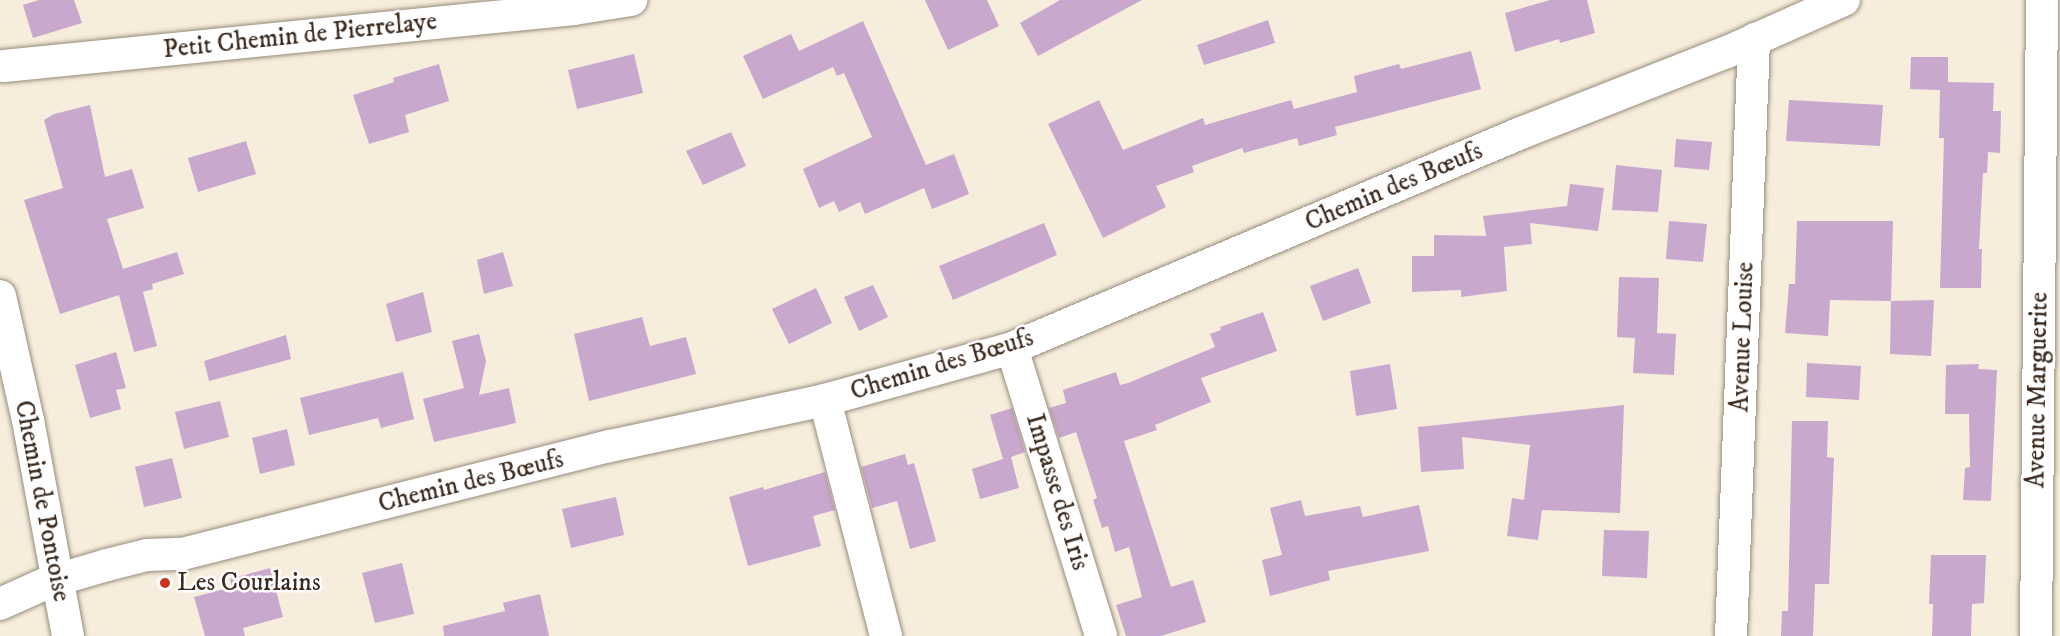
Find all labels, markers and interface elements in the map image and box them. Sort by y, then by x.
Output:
street label: Petit Chemin de Pierrelaye [162,6,438,66]
street label: Chemin des Bœufs [1301,136,1487,238]
street label: Avenue Louise [1725,261,1761,413]
street label: Avenue Marguerite [2021,292,2055,488]
street label: Chemin des Bœufs [847,322,1037,408]
street label: Chemin de Pontoise [7,398,77,604]
street label: Impasse des Iris [1018,410,1096,574]
street label: Chemin des Bœufs [375,444,567,520]
place label: Les Courlains [177,567,321,599]
marker: Les Courlains [158,576,172,590]

